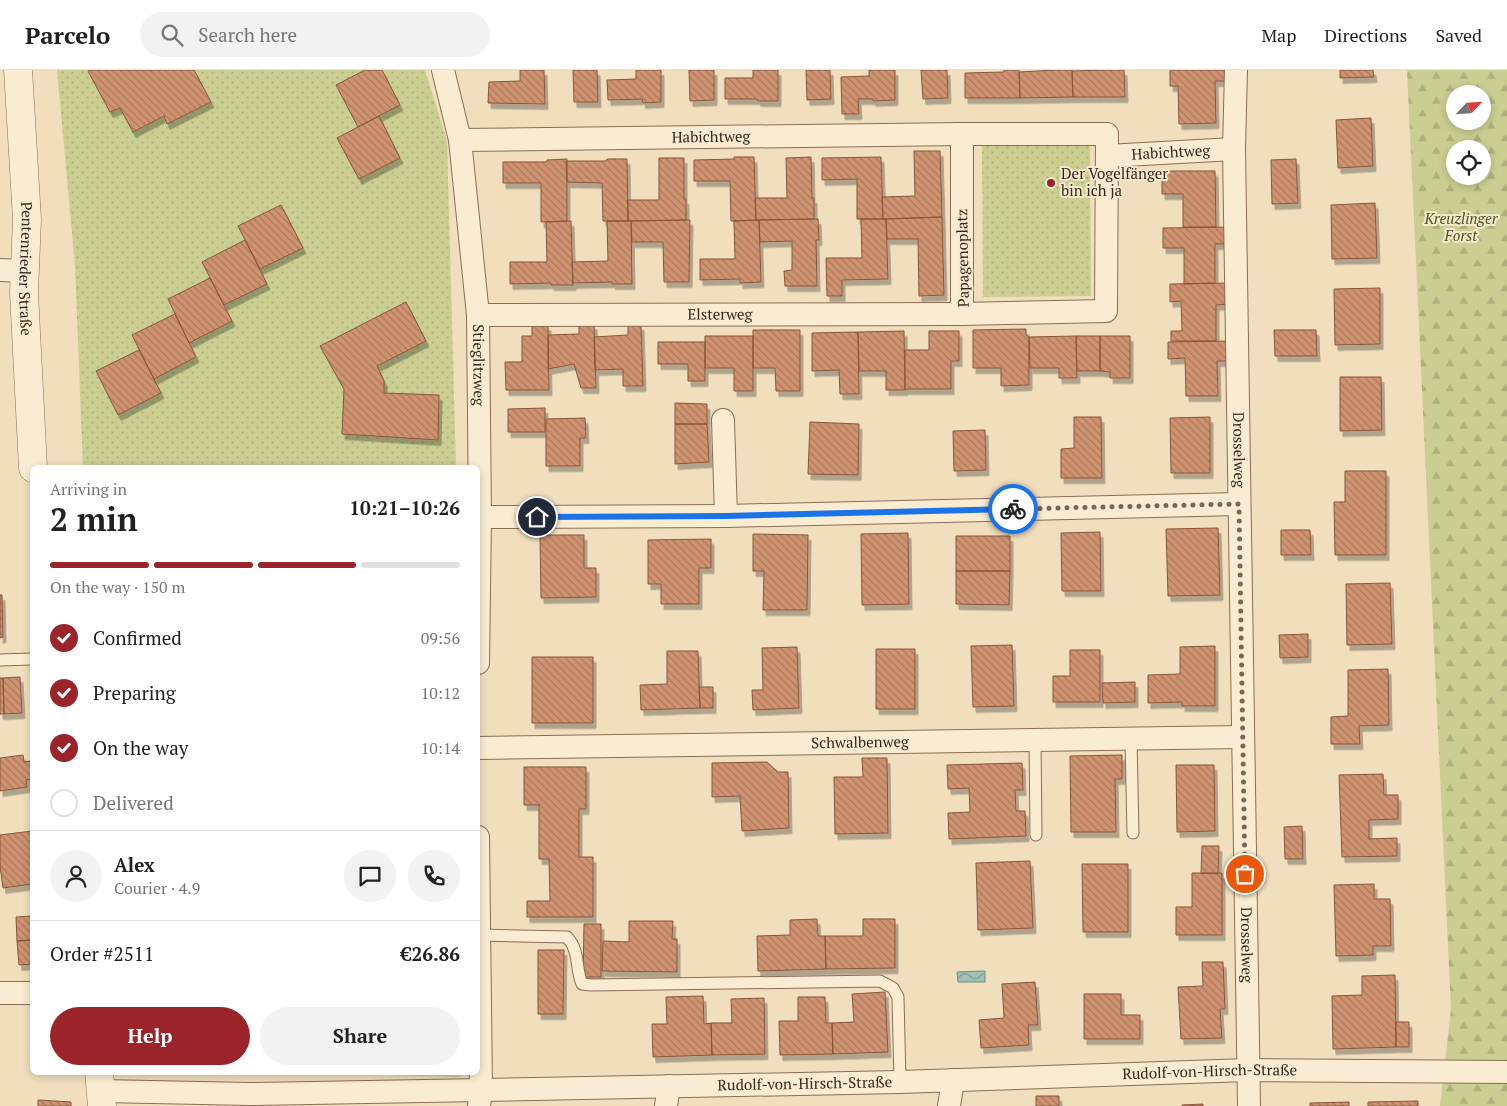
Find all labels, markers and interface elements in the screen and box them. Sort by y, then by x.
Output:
search box [140,12,490,57]
text: Parcelo [25,19,110,51]
icon: search [158,21,186,49]
text: Search here [198,22,297,47]
text: Map [1261,23,1296,47]
text: Directions [1324,23,1407,47]
text: Saved [1435,23,1482,47]
north arrow [1446,85,1491,130]
map controls [1446,85,1491,185]
street label: Habichtweg [671,126,752,146]
street label: Habichtweg [1131,139,1212,164]
button: locate [1446,140,1491,185]
place label: Der Vogelfänger bin ich ja [1061,163,1168,200]
marker: Der Vogelfänger bin ich ja [1045,177,1057,189]
street label: Pentenrieder Straße [15,201,38,336]
park label: Kreuzlinger Forst [1423,208,1499,245]
street label: Papagenoplatz [951,209,973,308]
street label: Elsterweg [687,303,754,324]
street label: Stieglitzweg [469,324,490,407]
street label: Drosselweg [1229,412,1250,489]
text: Arriving in [50,478,127,500]
courier [988,484,1038,534]
text: 10:21–10:26 [349,495,460,520]
icon: bike [999,495,1027,523]
pin [516,496,558,538]
text: 2 min [50,498,138,540]
icon: home [523,503,551,531]
text: On the way · 150 m [50,576,185,598]
icon: check [50,624,78,652]
text: Confirmed [93,625,182,650]
text: 09:56 [421,627,460,649]
icon: check [50,679,78,707]
text: Preparing [93,680,176,705]
text: 10:12 [421,682,460,704]
street label: Schwalbenweg [811,731,910,752]
icon: check [50,734,78,762]
text: On the way [93,735,188,760]
text: 10:14 [421,737,460,759]
text: Delivered [93,790,174,815]
button: person [50,850,102,902]
button: chat [344,850,396,902]
button: phone [408,850,460,902]
text: Alex [114,852,155,877]
pin [1224,853,1266,895]
icon: bag [1231,860,1259,888]
text: Courier · 4.9 [114,877,200,899]
street label: Drosselweg [1237,907,1258,984]
text: Order #2511 [50,941,154,966]
text: €26.86 [401,941,460,966]
button: Help [50,1007,250,1065]
button: Share [260,1007,460,1065]
street label: Rudolf-von-Hirsch-Straße [1122,1059,1297,1083]
street label: Rudolf-von-Hirsch-Straße [717,1071,893,1094]

